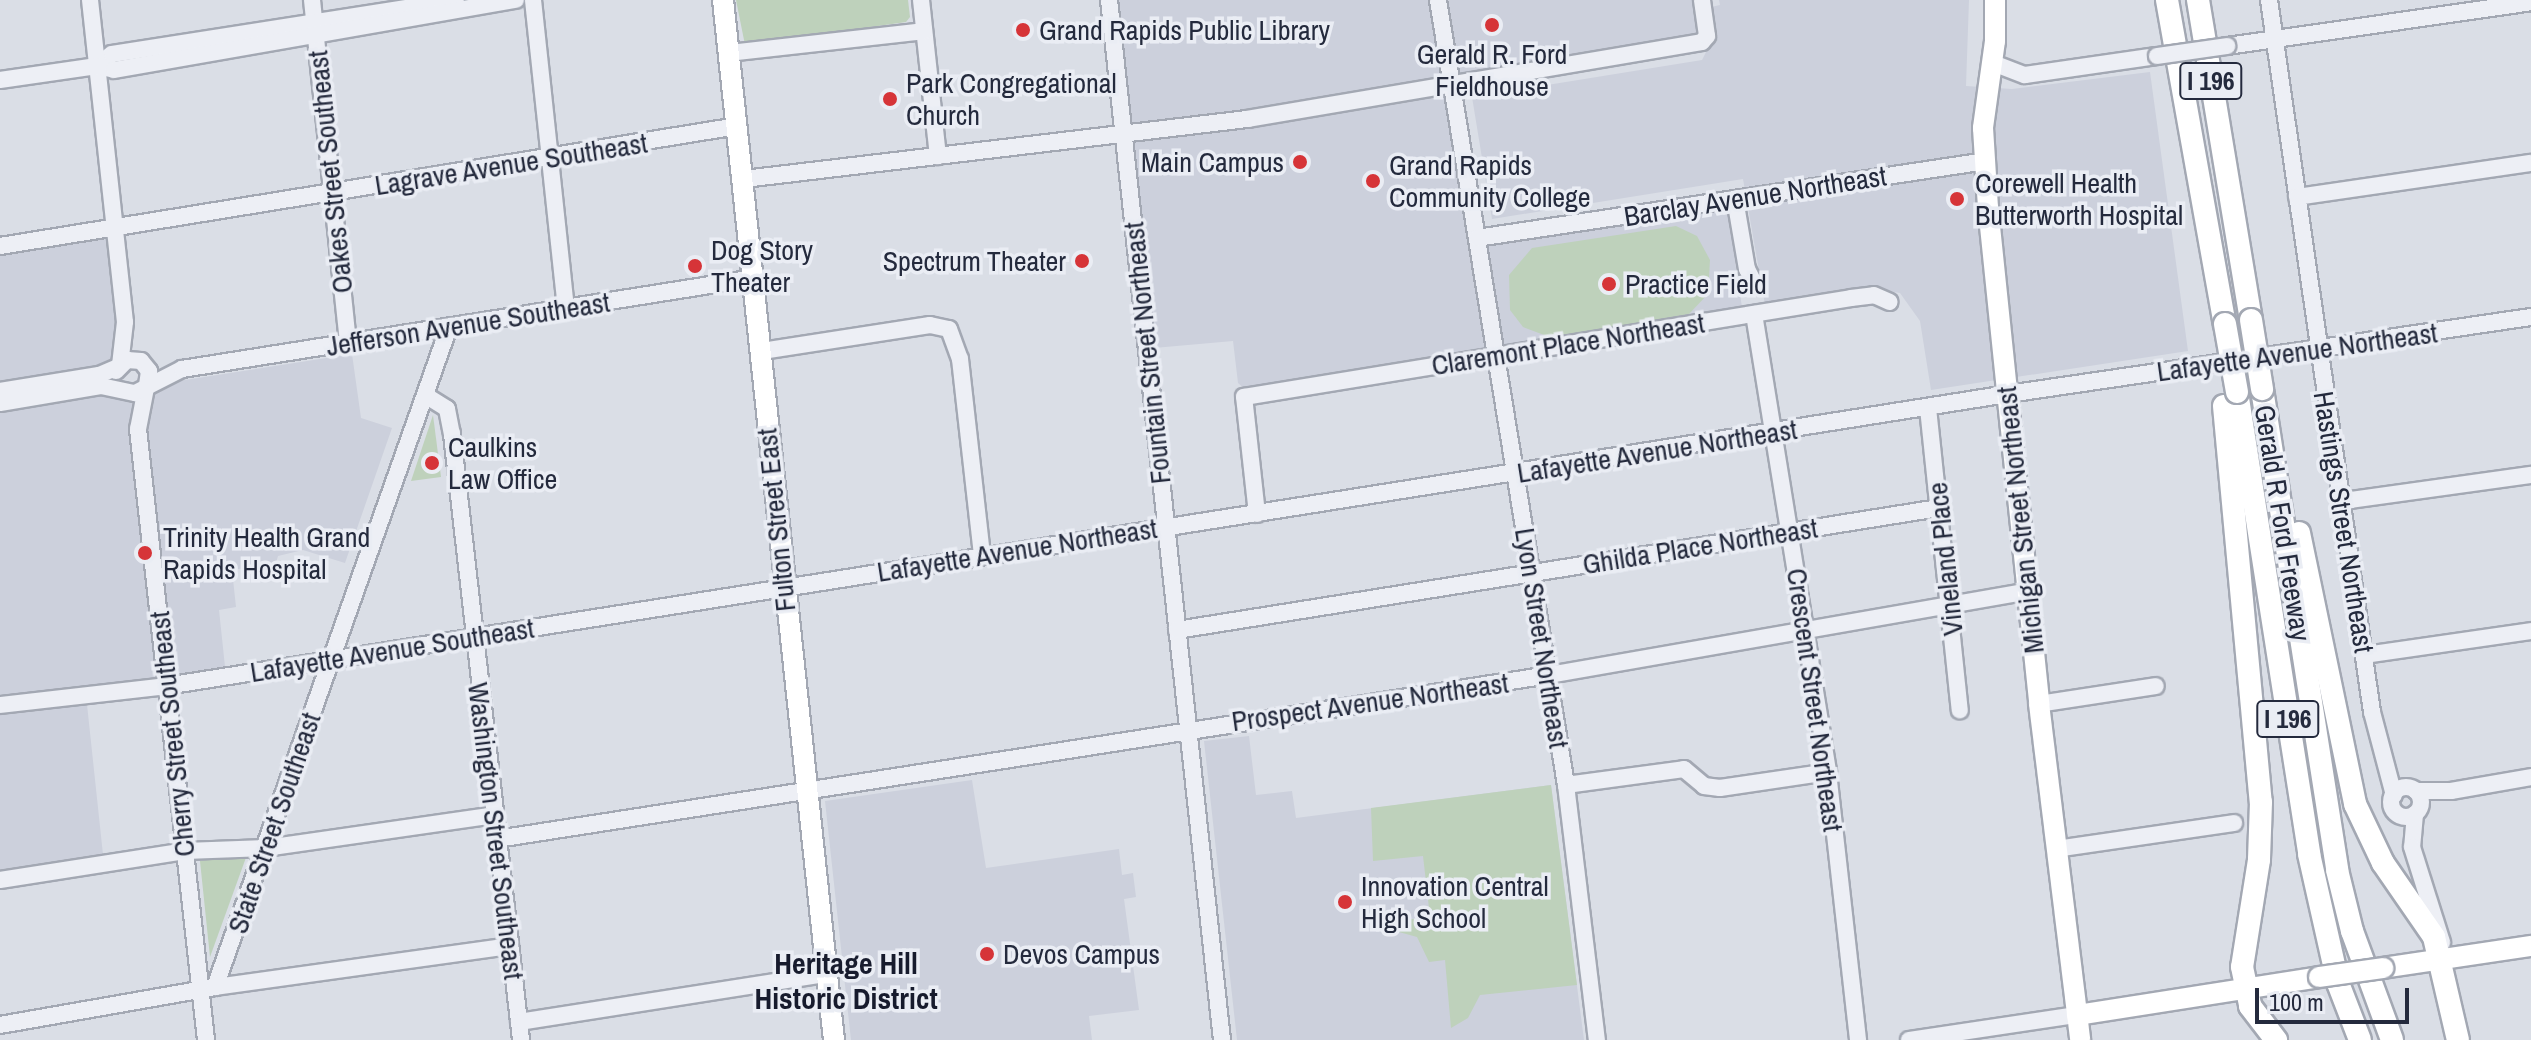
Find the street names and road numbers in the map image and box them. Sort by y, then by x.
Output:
street label: Oakes Street Southeast [301,49,359,295]
road number: I 196 [2179,59,2243,103]
street label: Lagrave Avenue Southeast [372,126,650,202]
street label: Barclay Avenue Northeast [1621,159,1889,233]
street label: Fountain Street Northeast [1117,220,1177,486]
street label: Jefferson Avenue Southeast [323,285,613,363]
street label: Claremont Place Northeast [1429,306,1707,382]
street label: Lafayette Avenue Northeast [2154,316,2440,388]
street label: Michigan Street Northeast [1989,385,2051,655]
street label: Hastings Street Northeast [2307,389,2381,655]
street label: Gerald R Ford Freeway [2248,402,2318,644]
street label: Lafayette Avenue Northeast [1514,412,1800,490]
street label: Fulton Street East [750,427,802,613]
street label: Vineland Place [1920,481,1970,637]
street label: Lafayette Avenue Northeast [874,511,1160,589]
street label: Ghilda Place Northeast [1580,511,1820,581]
street label: Lyon Street Northeast [1508,525,1576,751]
street label: Crescent Street Northeast [1780,566,1850,834]
street label: Cherry Street Southeast [142,610,202,858]
street label: Lafayette Avenue Southeast [247,611,537,689]
street label: Prospect Avenue Northeast [1229,666,1511,738]
street label: Washington Street Southeast [461,681,531,981]
road number: I 196 [2256,697,2320,741]
street label: State Street Southeast [221,708,327,938]

